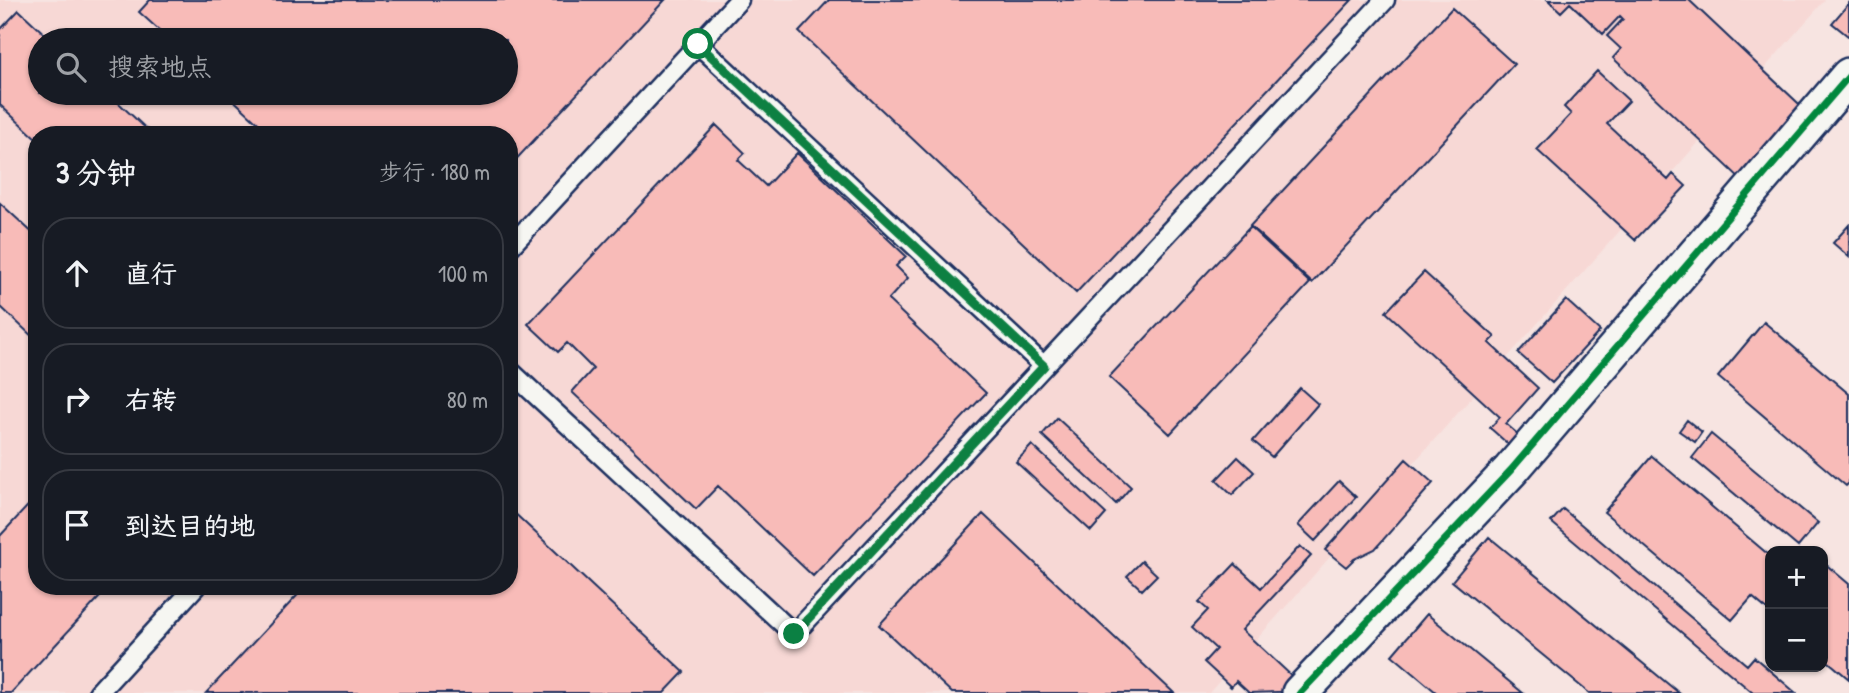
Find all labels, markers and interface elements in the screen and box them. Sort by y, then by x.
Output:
search box [28,28,518,105]
route start [682,28,713,59]
icon: search [52,48,90,86]
text: 搜索地点 [108,49,212,84]
text: 3 分钟 [56,152,136,192]
text: 步行 · 180 m [379,156,490,187]
icon: ahead [58,254,96,292]
text: 直行 [125,256,177,291]
text: 100 m [438,258,488,289]
icon: right [58,380,96,418]
text: 右转 [125,382,177,417]
text: 80 m [447,384,488,415]
icon: arrive [58,506,96,544]
text: 到达目的地 [125,508,255,543]
map controls [1765,546,1828,672]
button: + [1765,546,1828,609]
button: − [1765,609,1828,672]
route end [778,618,809,649]

